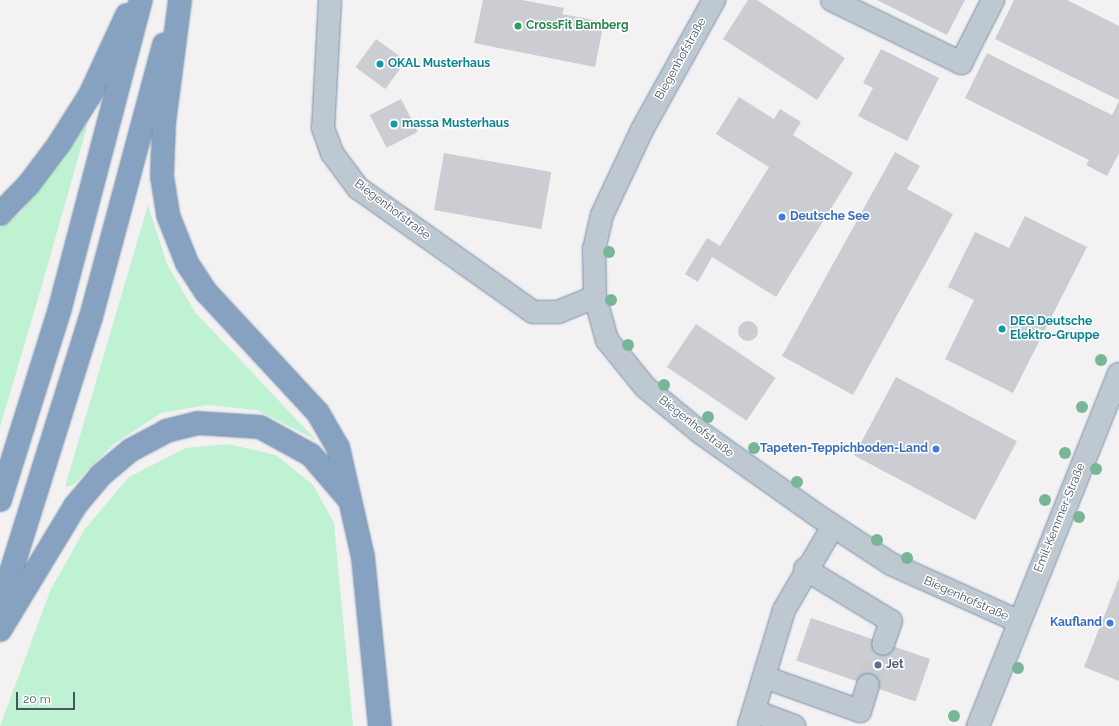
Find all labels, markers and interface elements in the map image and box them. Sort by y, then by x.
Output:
street label: Biegenhofstraße [653,16,709,102]
place label: CrossFit Bamberg [526,19,628,33]
marker: CrossFit Bamberg [513,21,523,31]
place label: OKAL Musterhaus [388,57,491,71]
marker: OKAL Musterhaus [375,59,385,69]
place label: massa Musterhaus [402,117,509,131]
marker: massa Musterhaus [389,119,399,129]
street label: Biegenhofstraße [351,177,433,243]
place label: Deutsche See [790,210,870,224]
marker: Deutsche See [777,212,787,222]
place label: DEG Deutsche Elektro-Gruppe [1010,315,1100,343]
marker: DEG Deutsche Elektro-Gruppe [997,324,1007,334]
street label: Biegenhofstraße [656,393,736,461]
place label: Tapeten-Teppichboden-Land [760,442,928,456]
marker: Tapeten-Teppichboden-Land [931,444,941,454]
street label: Emil-Kemmer-Straße [1031,461,1089,575]
street label: Biegenhofstraße [921,574,1011,624]
place label: Kaufland [1050,616,1102,630]
marker: Kaufland [1105,618,1115,628]
place label: Jet [886,658,904,672]
marker: Jet [873,660,883,670]
scale bar [18,684,77,710]
text: 20 m [23,692,51,706]

